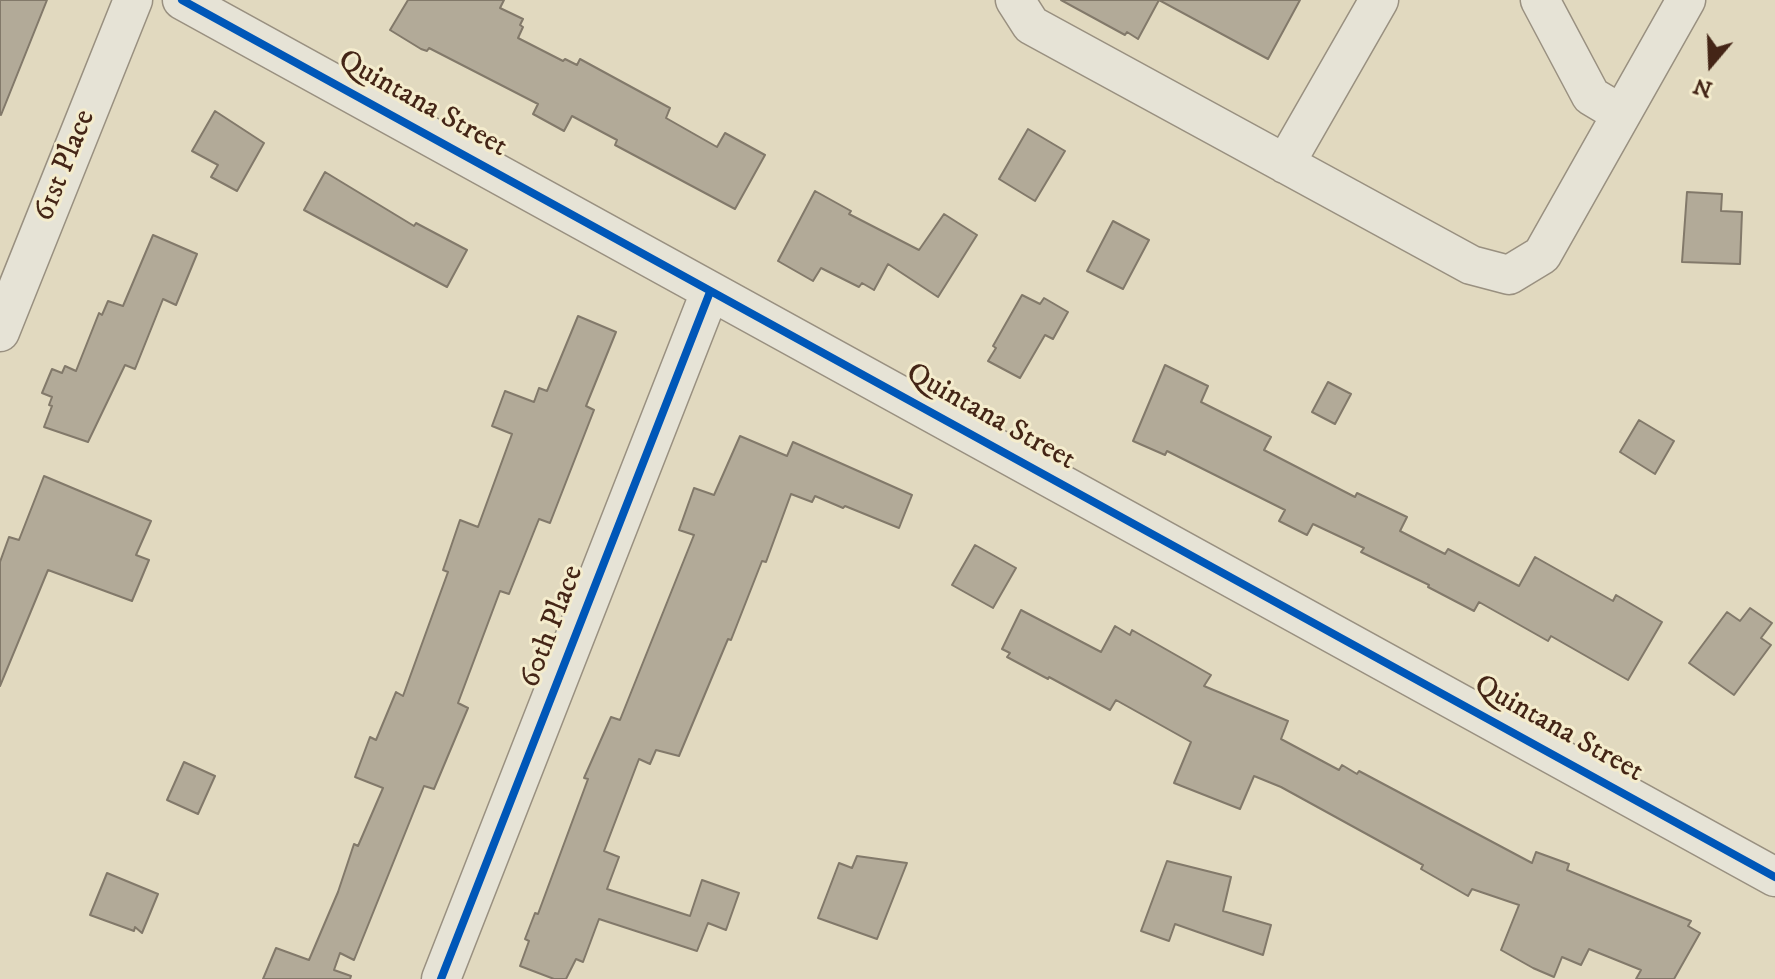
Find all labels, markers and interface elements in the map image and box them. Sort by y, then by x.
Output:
north arrow [1671,24,1751,104]
street label: Quintana Street [331,44,513,166]
text: N [1690,71,1716,103]
street label: 61st Place [27,105,105,227]
street label: Quintana Street [899,357,1081,479]
street label: 60th Place [513,561,593,693]
street label: Quintana Street [1467,669,1649,791]

